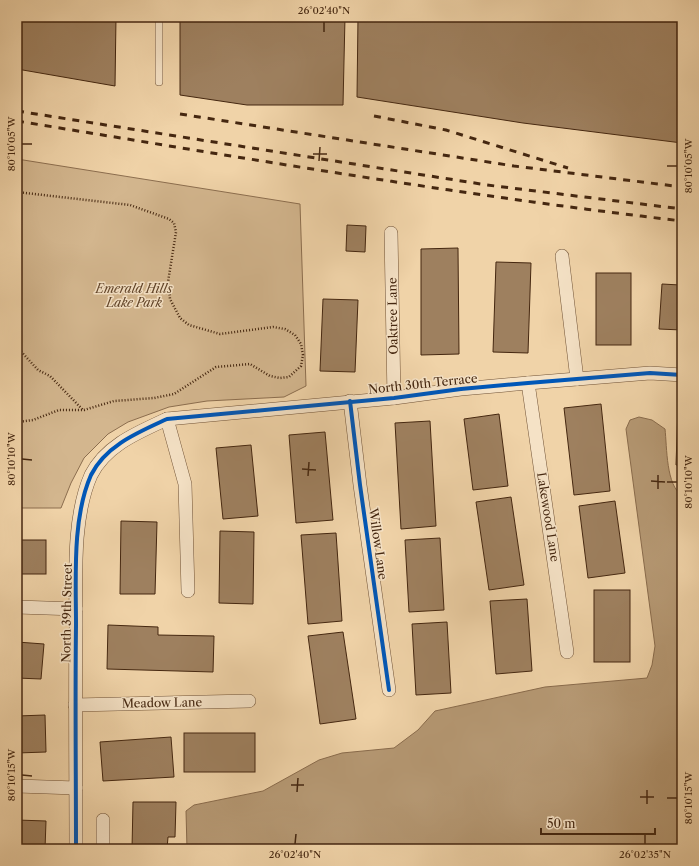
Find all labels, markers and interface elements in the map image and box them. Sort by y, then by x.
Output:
text: 26°02'40"N [298,4,350,17]
text: 80°10'05"W [5,116,18,171]
text: 80°10'05"W [682,138,695,193]
street label: Oaktree Lane [384,277,401,355]
park label: Emerald Hills Lake Park [95,281,173,310]
street label: North 30th Terrace [368,370,479,397]
text: 80°10'10"W [5,431,18,486]
text: 80°10'10"W [682,454,695,509]
street label: Lakewood Lane [534,471,563,563]
street label: Willow Lane [366,506,391,581]
street label: North 39th Street [58,562,75,663]
street label: Meadow Lane [122,694,203,711]
text: 80°10'15"W [5,748,18,801]
text: 80°10'15"W [682,771,695,824]
scale bar [541,810,655,836]
text: 50 m [547,816,576,831]
text: 26°02'40"N [269,848,321,861]
text: 26°02'35"N [619,848,671,861]

